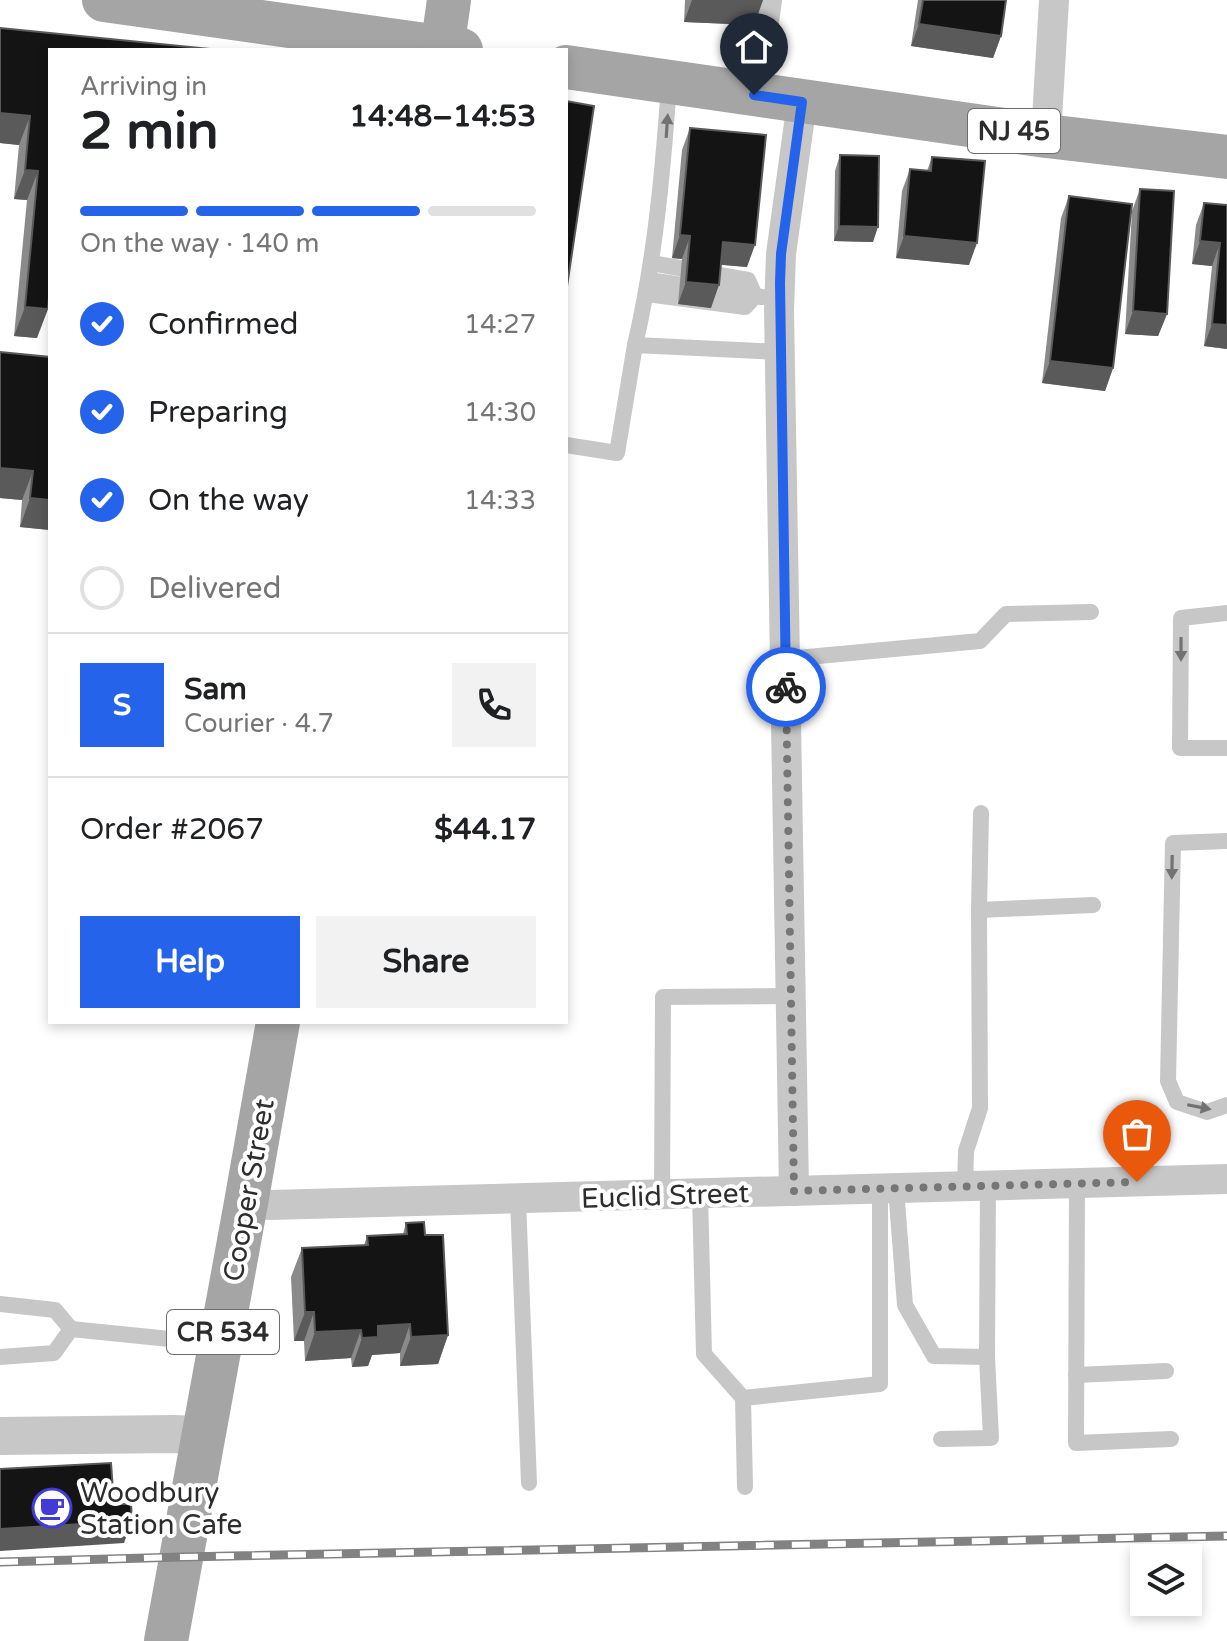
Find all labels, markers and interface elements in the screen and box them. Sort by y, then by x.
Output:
pin [720,13,788,95]
icon: home [732,25,776,69]
text: Arriving in [80,71,207,102]
text: 14:48–14:53 [349,98,536,135]
text: 2 min [80,100,219,163]
road number: NJ 45 [968,109,1060,153]
one-way arrow [661,113,674,138]
text: On the way · 140 m [80,228,319,259]
icon: check [80,302,124,346]
text: Confirmed [148,306,299,343]
text: 14:27 [464,309,536,340]
icon: check [80,390,124,434]
text: Preparing [148,394,288,431]
text: 14:30 [464,397,536,428]
icon: check [80,478,124,522]
text: On the way [148,482,309,519]
text: 14:33 [464,485,536,516]
text: Delivered [148,570,282,607]
one-way arrow [1175,637,1187,662]
courier [746,647,826,727]
button: phone [452,663,536,747]
icon: bike [764,665,808,709]
text: Sam [184,671,247,708]
text: S [113,687,131,724]
text: Courier · 4.7 [184,708,334,739]
text: Order #2067 [80,811,264,848]
text: $44.17 [434,811,536,848]
one-way arrow [1166,855,1178,880]
button: Help [80,916,300,1008]
button: Share [316,916,536,1008]
street label: Cooper Street [216,1096,282,1284]
pin [1103,1100,1171,1182]
one-way arrow [1186,1102,1211,1114]
icon: bag [1115,1112,1159,1156]
street label: Euclid Street [580,1176,750,1216]
road number: CR 534 [167,1310,279,1354]
place label: Woodbury Station Cafe [80,1476,242,1542]
cafe icon: Woodbury Station Cafe [31,1487,73,1529]
map controls [1130,1544,1202,1616]
button: layers [1130,1544,1202,1616]

